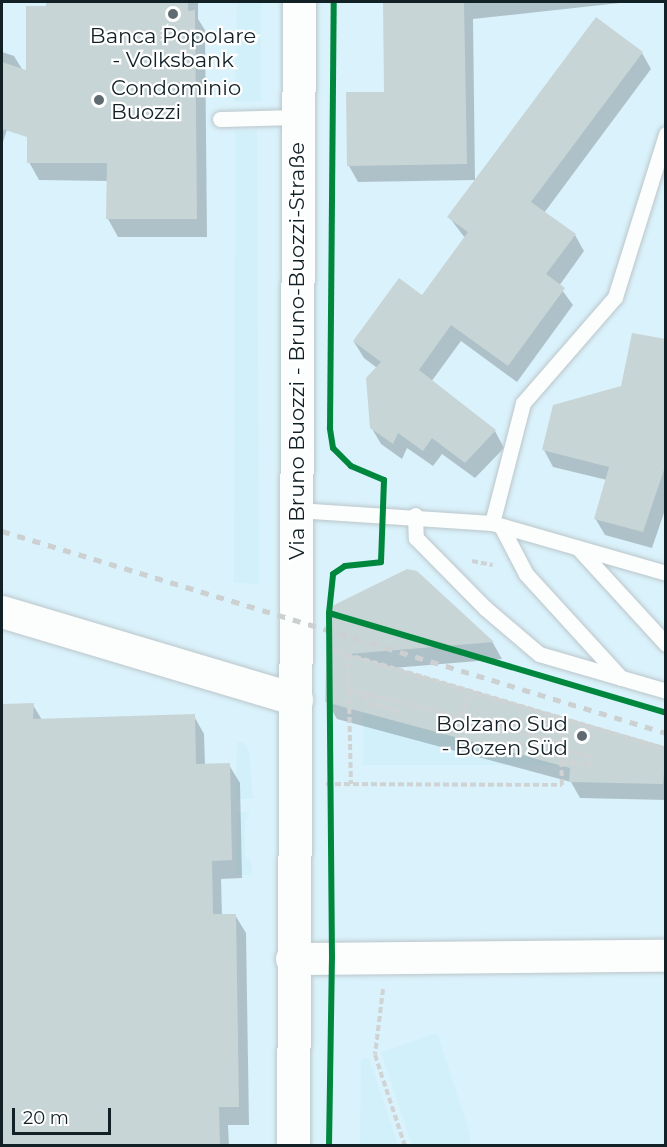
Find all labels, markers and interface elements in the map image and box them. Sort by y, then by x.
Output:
marker: Banca Popolare - Volksbank [166,7,180,21]
place label: Banca Popolare - Volksbank [90,23,256,73]
place label: Condominio Buozzi [111,75,241,125]
marker: Condominio Buozzi [92,93,106,107]
street label: Via Bruno Buozzi - Bruno-Buozzi-Straße [284,142,310,560]
place label: Bolzano Sud - Bozen Süd [436,711,568,761]
marker: Bolzano Sud - Bozen Süd [573,727,591,745]
scale bar [15,1096,114,1134]
text: 20 m [23,1107,69,1129]

